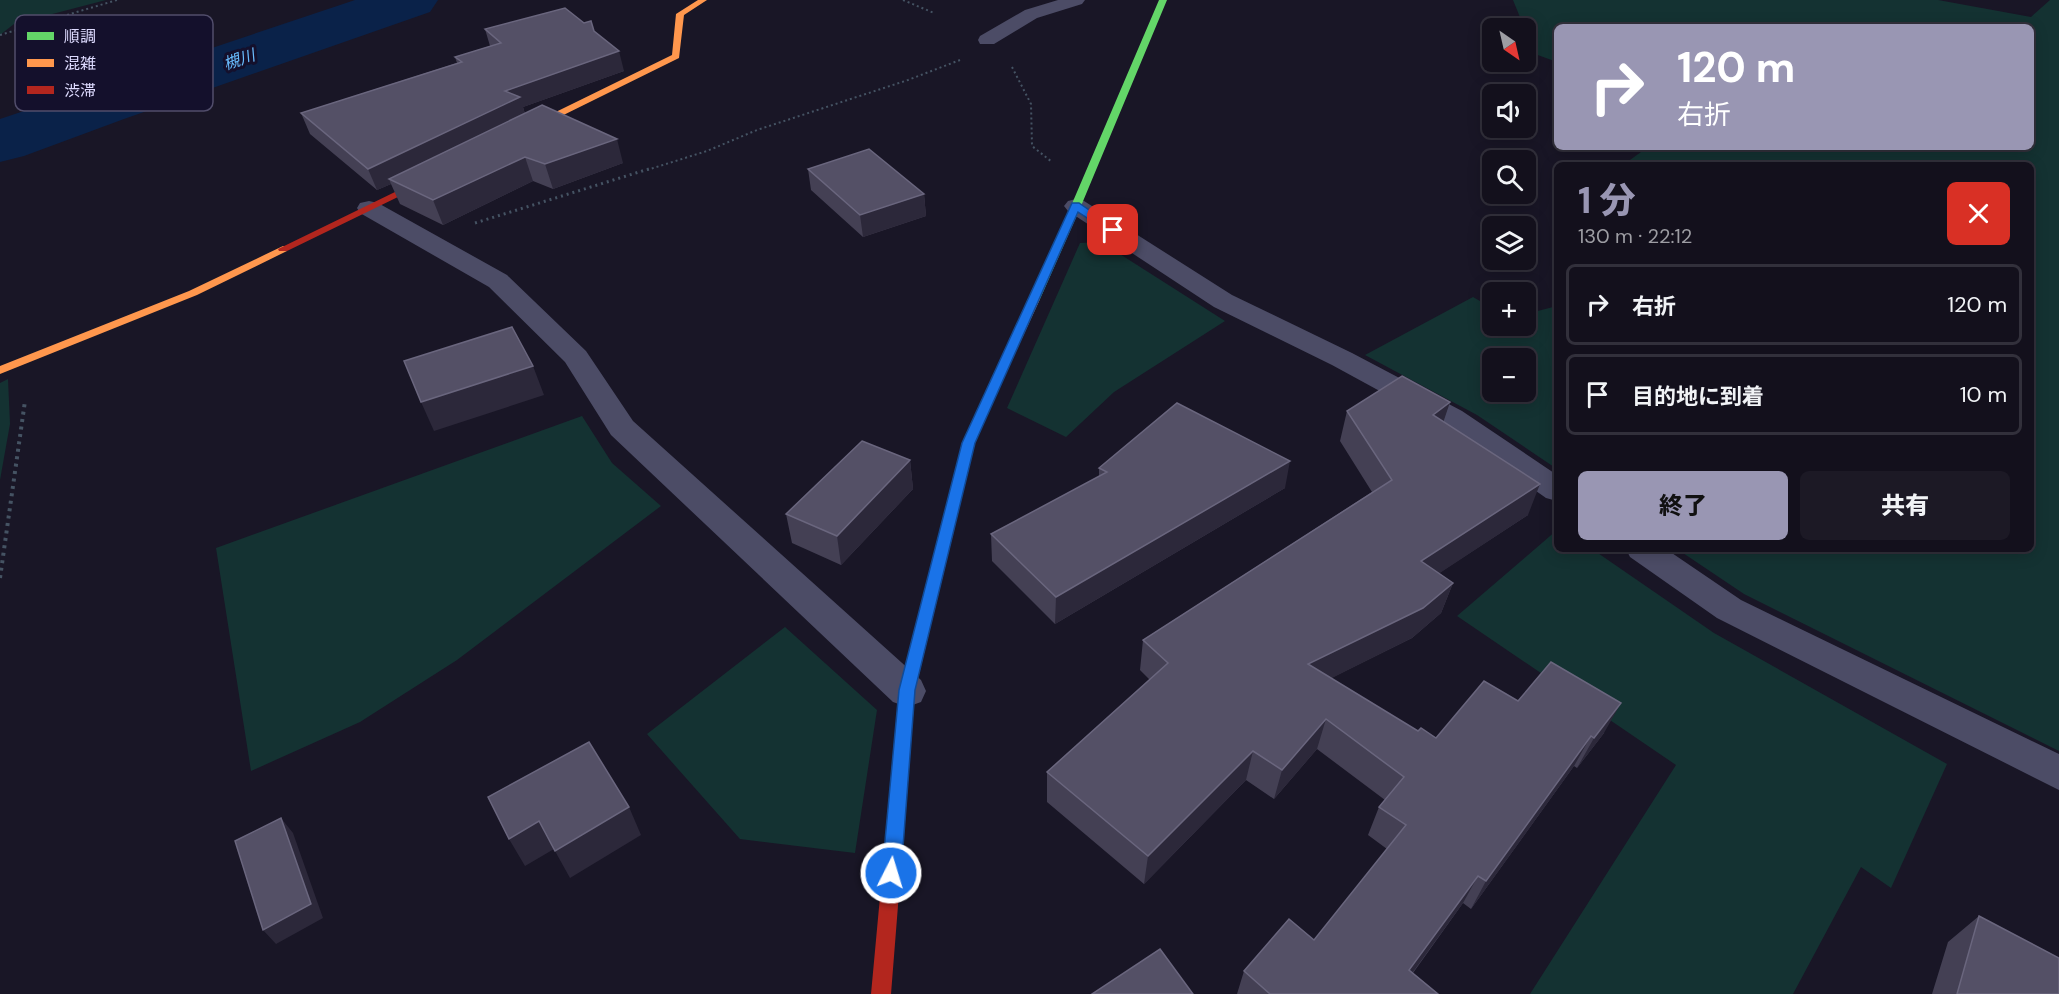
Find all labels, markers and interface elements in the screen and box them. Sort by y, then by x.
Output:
legend [15,15,213,111]
north arrow [1482,18,1536,72]
map controls [1482,18,1536,402]
text: 順調 [64,26,96,47]
text: 120 m [1677,40,1795,95]
water label: 槻川 [221,44,260,75]
icon: right [1578,48,1656,126]
text: 混雑 [64,53,96,74]
text: 渋滞 [64,80,96,101]
button: sound [1482,84,1536,138]
text: 右折 [1677,97,1731,132]
button: search [1482,150,1536,204]
text: 1 分 [1578,177,1636,224]
button: close [1947,182,2010,245]
pin [1087,204,1138,255]
icon: arrive [1096,213,1129,246]
button: layers [1482,216,1536,270]
text: 130 m · 22:12 [1578,223,1692,249]
button: + [1482,282,1536,336]
icon: right [1581,288,1614,321]
text: 120 m [1947,290,2007,319]
text: 右折 [1632,292,1676,321]
button: − [1482,348,1536,402]
icon: arrive [1581,378,1614,411]
text: 10 m [1960,380,2007,409]
text: 目的地に到着 [1632,382,1764,411]
button: 終了 [1578,471,1788,540]
button: 共有 [1800,471,2010,540]
position arrow [859,841,923,905]

